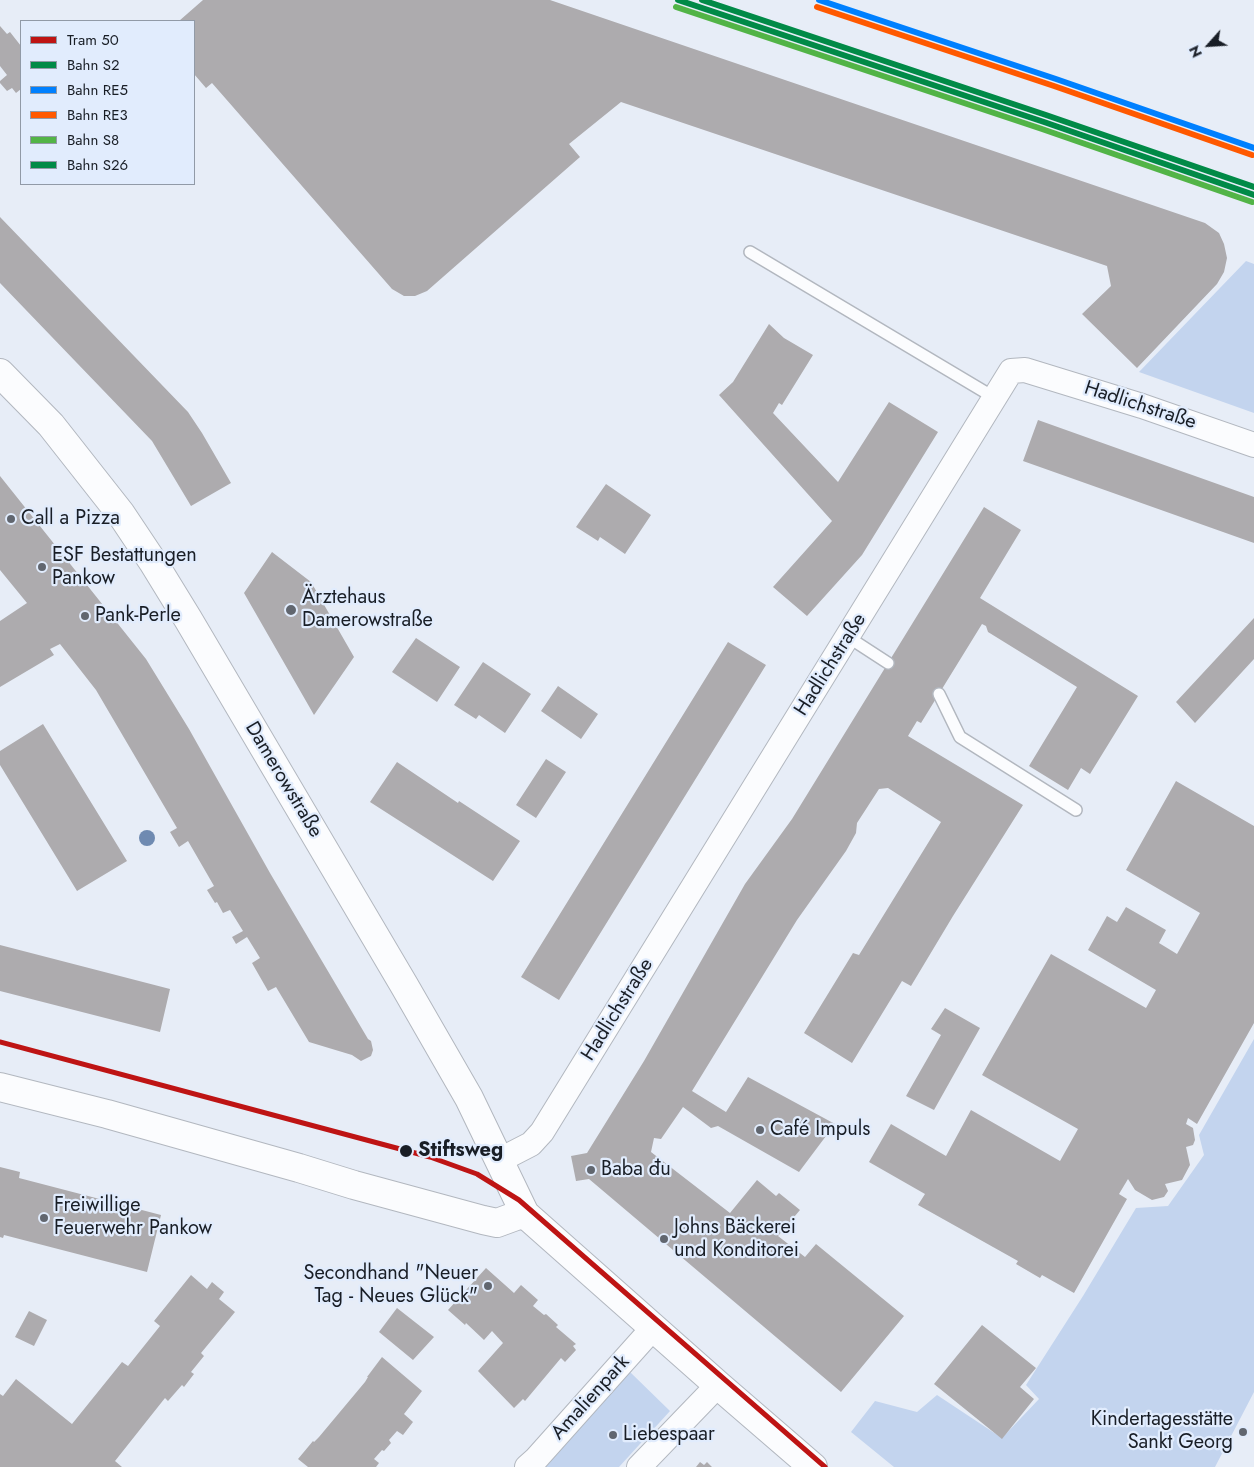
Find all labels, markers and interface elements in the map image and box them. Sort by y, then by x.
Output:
legend [20,20,195,185]
north arrow [1184,20,1234,70]
text: Tram 50 [67,29,119,51]
text: N [1184,42,1207,61]
text: Bahn S2 [67,54,120,76]
text: Bahn RE5 [67,79,128,101]
text: Bahn RE3 [67,104,128,126]
text: Bahn S8 [67,129,119,151]
text: Bahn S26 [67,154,128,176]
street label: Hadlichstraße [1081,377,1199,435]
place label: Call a Pizza [21,507,120,531]
marker: Call a Pizza [5,513,17,525]
place label: ESF Bestattungen Pankow [52,544,197,591]
marker: ESF Bestattungen Pankow [36,561,48,573]
place label: Ärztehaus Damerowstraße [302,586,433,633]
marker: Ärztehaus Damerowstraße [284,603,298,617]
place label: Pank-Perle [95,604,181,628]
street label: Hadlichstraße [790,609,872,721]
marker: Pank-Perle [79,610,91,622]
street label: Damerowstraße [239,718,327,842]
street label: Hadlichstraße [577,954,659,1066]
place label: Café Impuls [770,1118,870,1142]
marker: Café Impuls [754,1124,766,1136]
place label: Stiftsweg [418,1139,503,1163]
marker: Stiftsweg [398,1143,414,1159]
place label: Baba đu [601,1158,671,1182]
marker: Baba đu [585,1164,597,1176]
place label: Freiwillige Feuerwehr Pankow [54,1194,212,1241]
marker: Freiwillige Feuerwehr Pankow [38,1212,50,1224]
place label: Johns Bäckerei und Konditorei [674,1216,799,1263]
marker: Johns Bäckerei und Konditorei [658,1233,670,1245]
place label: Secondhand "Neuer Tag - Neues Glück" [304,1262,478,1309]
marker: Secondhand "Neuer Tag - Neues Glück" [482,1280,494,1292]
street label: Amalienpark [547,1351,635,1445]
place label: Kindertagesstätte Sankt Georg [1091,1408,1233,1455]
place label: Liebespaar [623,1423,715,1447]
marker: Kindertagesstätte Sankt Georg [1237,1426,1249,1438]
marker: Liebespaar [607,1429,619,1441]

